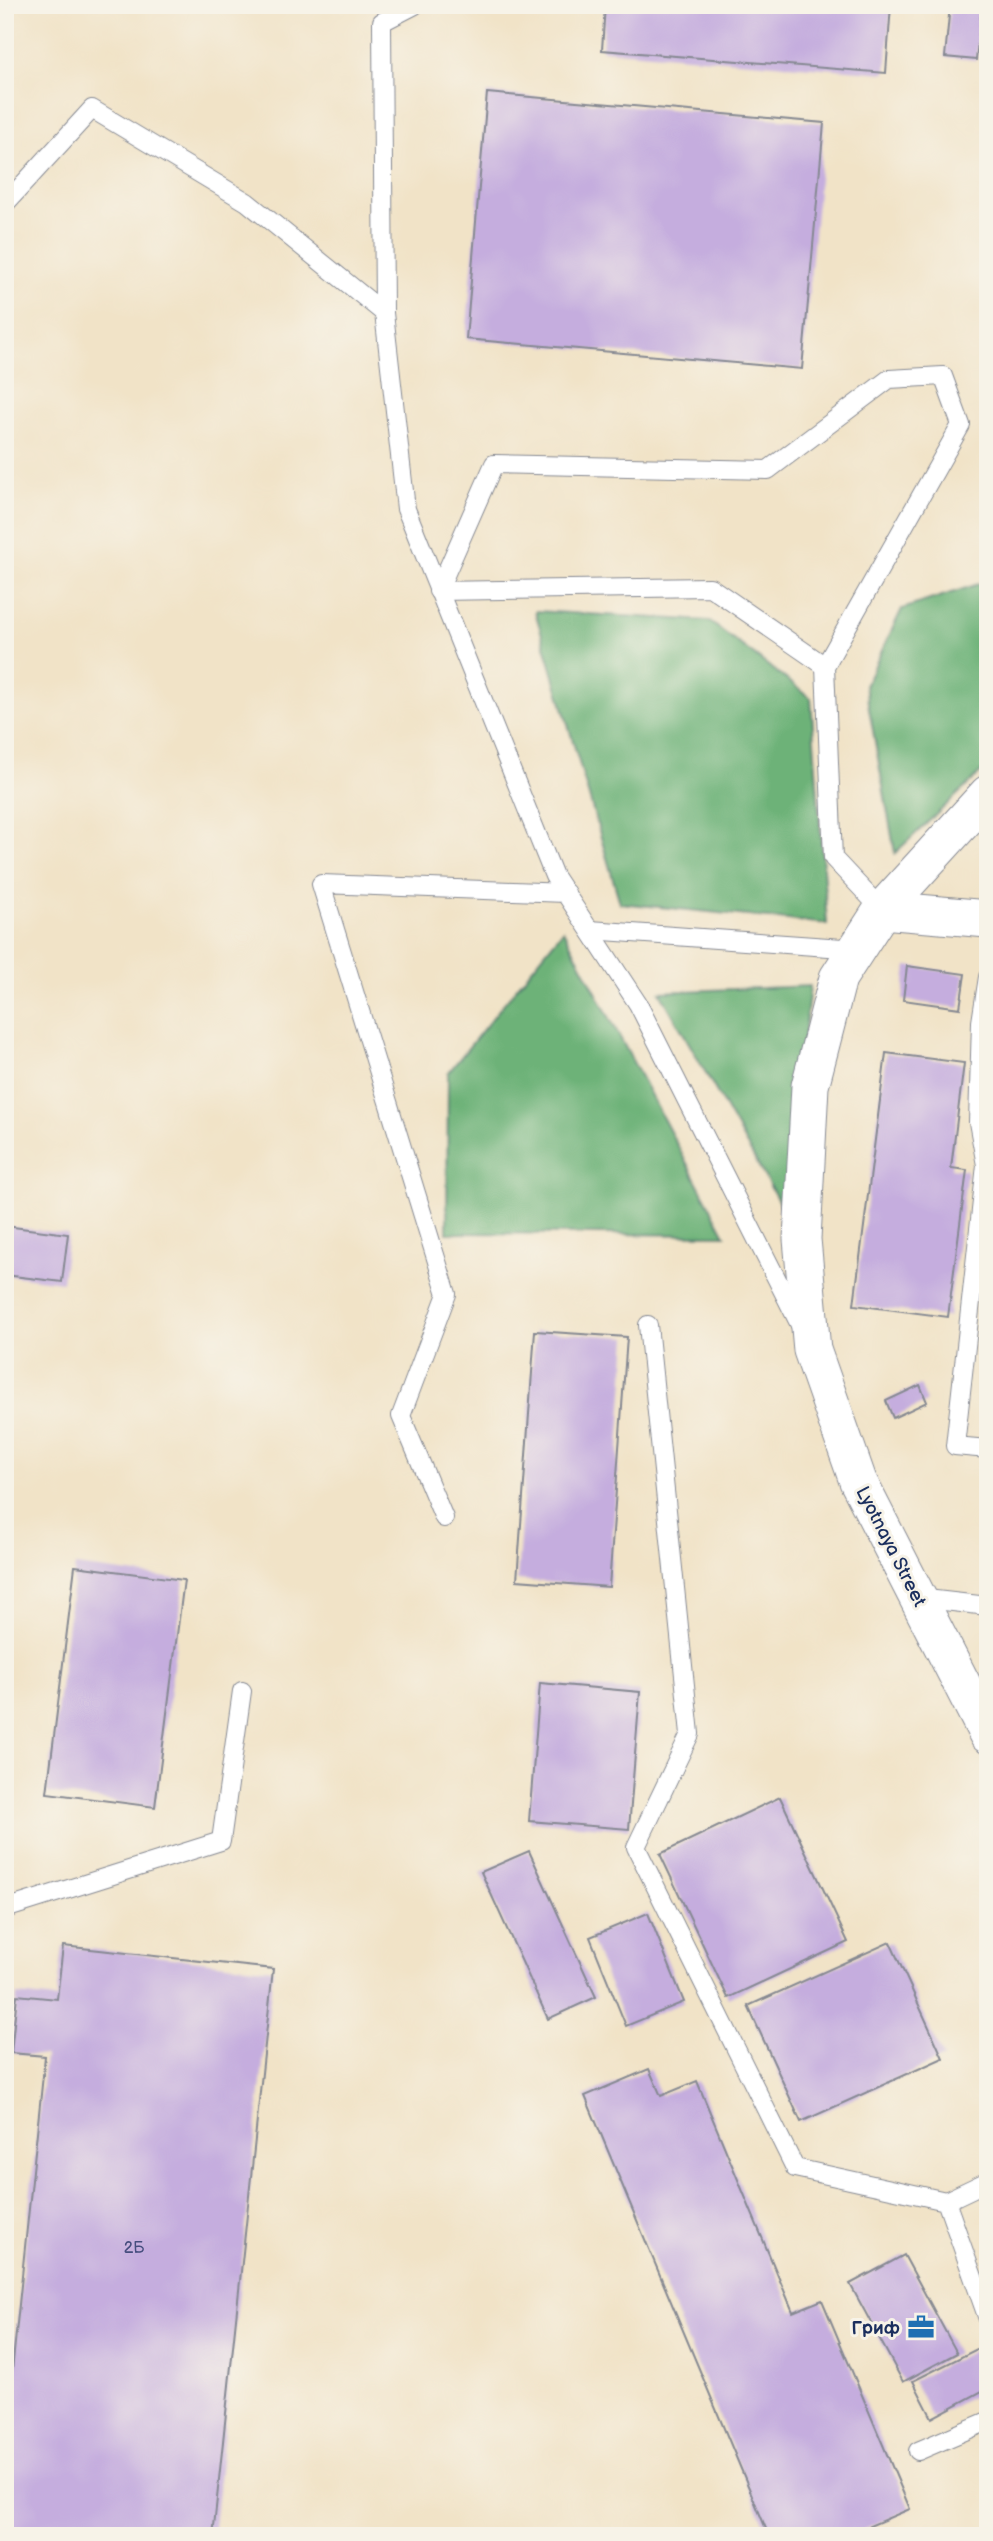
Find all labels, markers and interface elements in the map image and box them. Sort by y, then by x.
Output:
street label: Lyotnaya Street [850,1483,931,1611]
house number: 2Б [124,2239,145,2258]
office icon: Гриф [906,2312,936,2342]
place label: Гриф [851,2317,900,2340]

